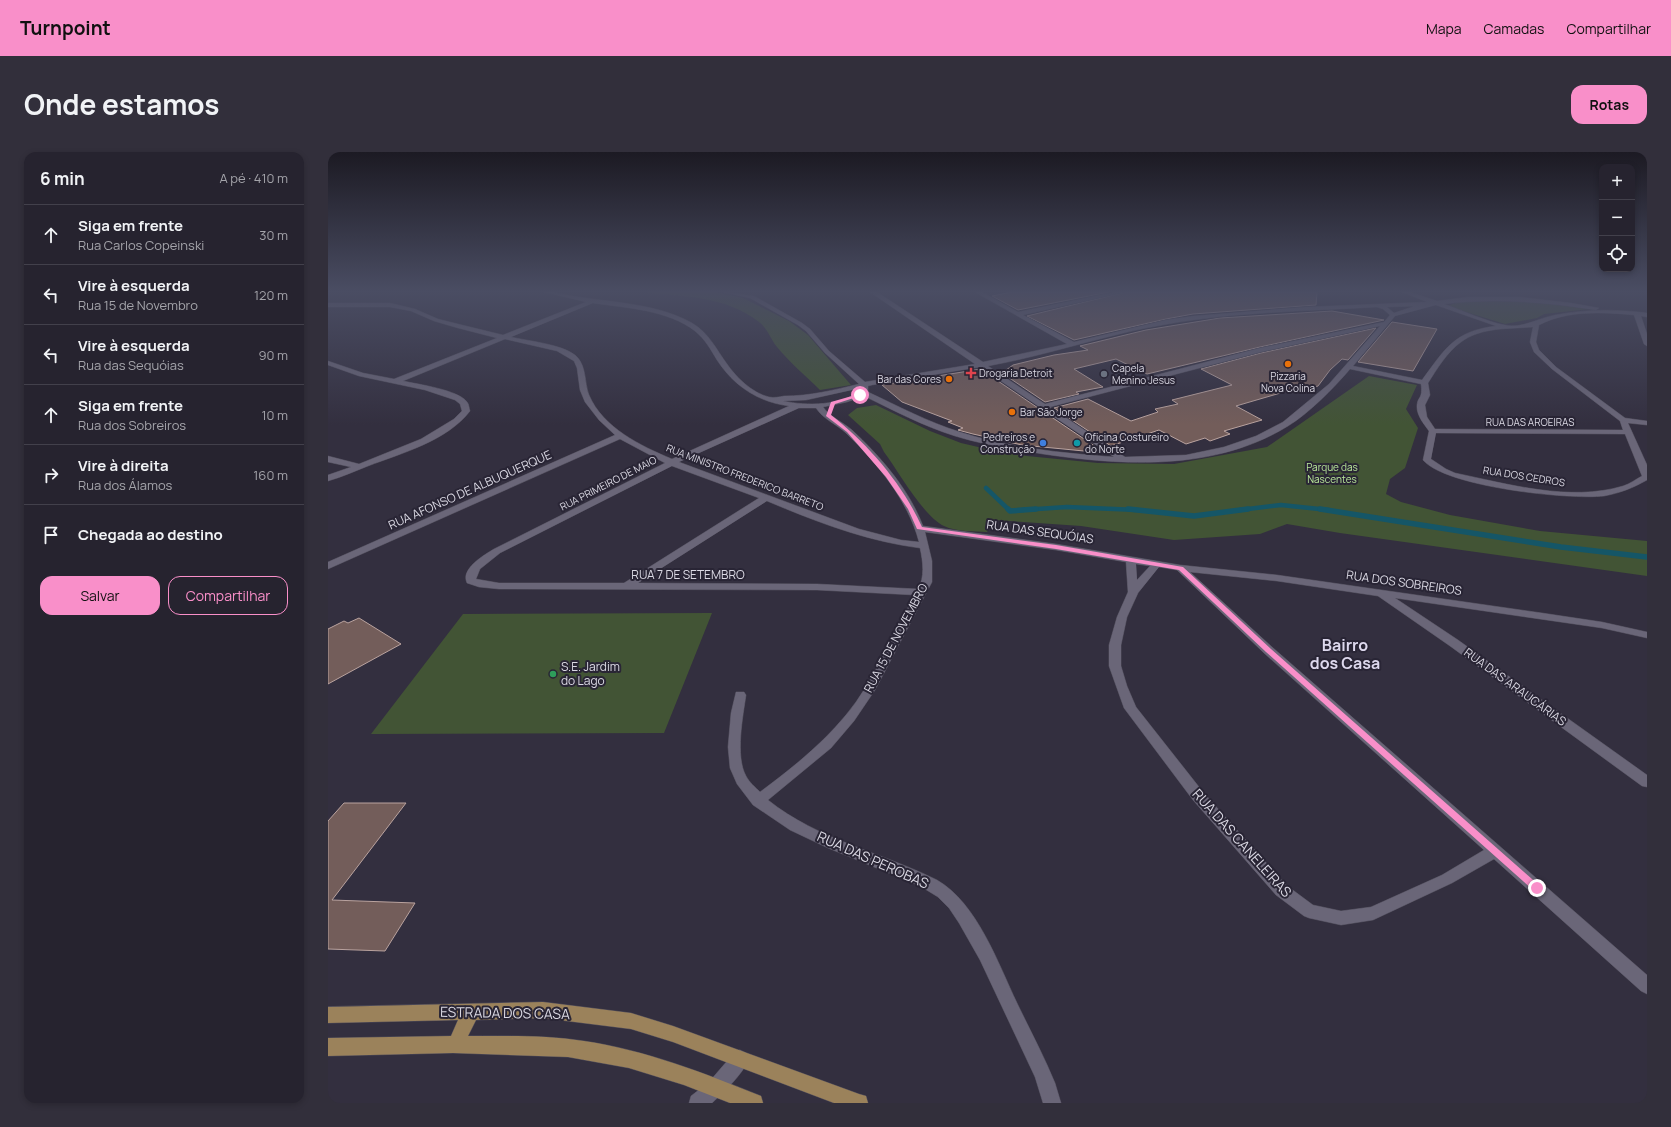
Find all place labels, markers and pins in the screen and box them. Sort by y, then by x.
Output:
marker: Pizzaria Nova Colina [1283,359,1293,369]
place label: Capela Menino Jesus [1112,361,1175,387]
place label: Drogaria Detroit [979,366,1052,380]
marker: Drogaria Detroit [966,368,976,378]
marker: Capela Menino Jesus [1099,369,1109,379]
place label: Pizzaria Nova Colina [1261,369,1315,395]
place label: Bar das Cores [877,372,941,386]
marker: Bar das Cores [944,374,954,384]
place label: Bar São Jorge [1020,405,1083,419]
marker: Bar São Jorge [1007,407,1017,417]
place label: Pedreiros e Construção [980,430,1035,456]
place label: Oficina Costureiro do Norte [1085,430,1169,456]
marker: Pedreiros e Construção [1038,438,1048,448]
marker: Oficina Costureiro do Norte [1072,438,1082,448]
place label: S.E. Jardim do Lago [561,658,620,689]
marker: S.E. Jardim do Lago [548,669,558,679]

